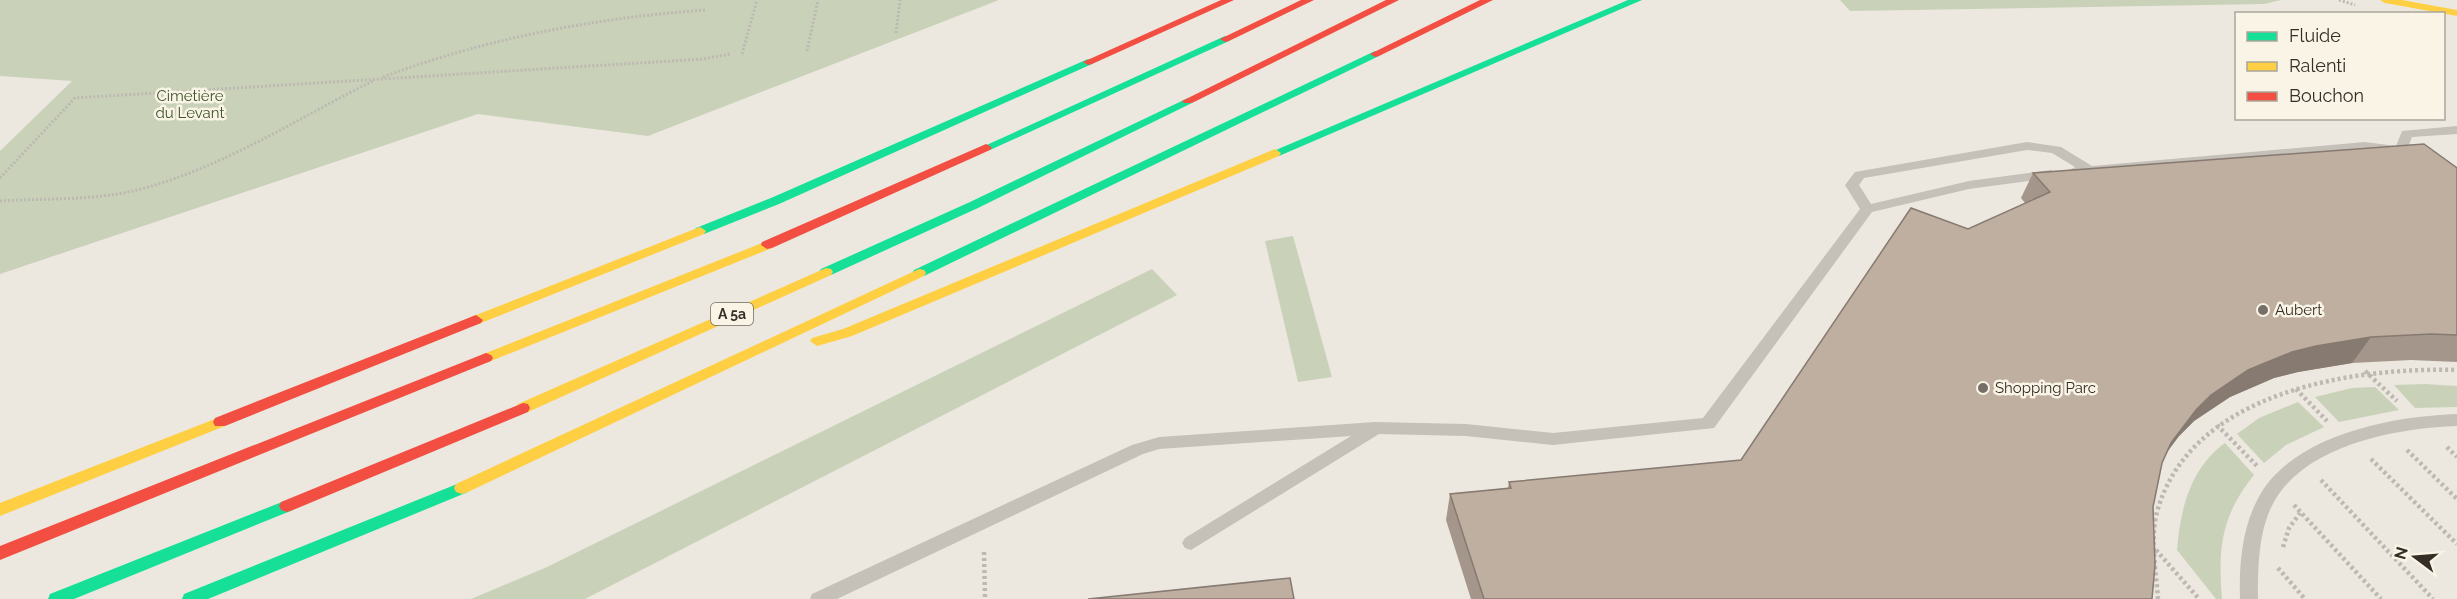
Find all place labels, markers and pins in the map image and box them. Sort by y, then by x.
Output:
place label: Aubert [2275,301,2322,319]
marker: Aubert [2256,303,2270,317]
place label: Shopping Parc [1995,379,2096,397]
marker: Shopping Parc [1976,381,1990,395]

